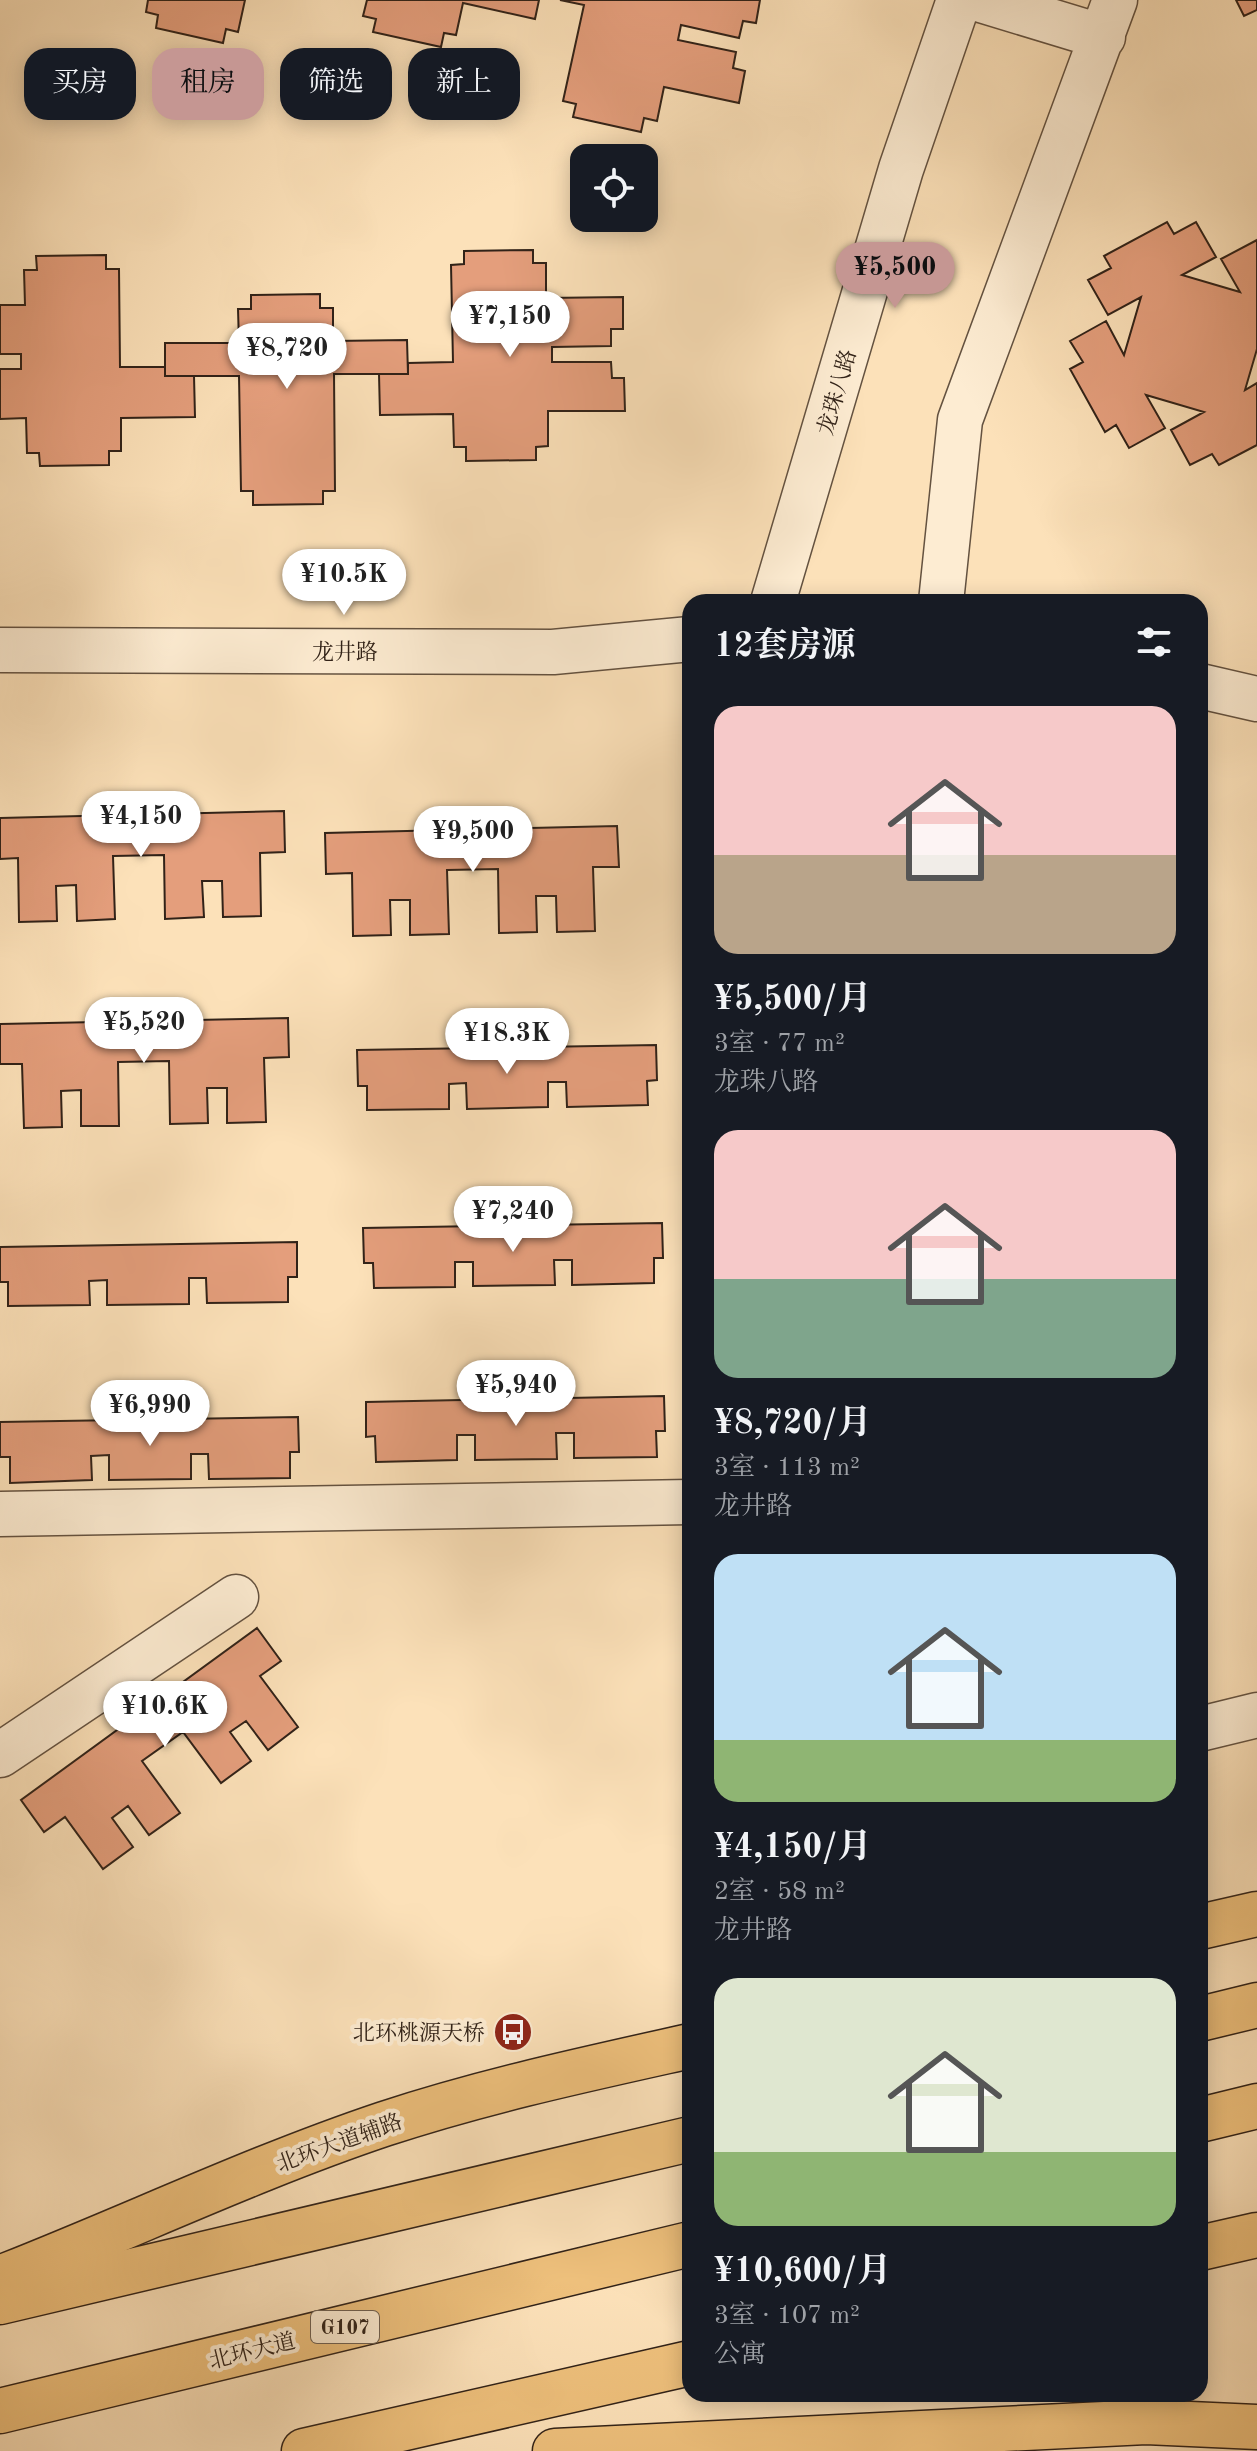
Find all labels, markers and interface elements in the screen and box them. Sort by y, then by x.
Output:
chip: 买房 [24,48,136,120]
chip: 租房 [152,48,264,120]
chip: 筛选 [280,48,392,120]
chip: 新上 [408,48,520,120]
map controls [570,144,658,232]
button: locate [570,144,658,232]
pin: ¥5,500 [830,242,960,310]
text: ¥5,500 [854,255,936,281]
pin: ¥7,150 [445,291,575,359]
text: ¥7,150 [469,304,551,330]
pin: ¥8,720 [222,323,352,391]
text: ¥8,720 [246,336,328,362]
street label: 龙珠八路 [813,347,861,438]
pin: ¥10.5K [279,549,409,617]
text: ¥10.5K [300,562,388,588]
icon: filters [1132,620,1176,664]
text: 12套房源 [714,630,855,664]
street label: 龙井路 [312,640,378,664]
icon: home [873,758,1017,902]
pin: ¥4,150 [76,791,206,859]
text: ¥4,150 [100,804,182,830]
pin: ¥9,500 [408,806,538,874]
text: ¥9,500 [432,819,514,845]
text: ¥5,500/月 [714,983,871,1017]
pin: ¥5,520 [79,997,209,1065]
pin: ¥18.3K [442,1008,572,1076]
text: ¥5,520 [103,1010,185,1036]
text: ¥18.3K [463,1021,551,1047]
text: 3室 · 77 m² [714,1031,845,1057]
text: 龙珠八路 [714,1070,818,1096]
icon: home [873,1182,1017,1326]
pin: ¥7,240 [448,1186,578,1254]
text: ¥7,240 [472,1199,554,1225]
pin: ¥5,940 [451,1360,581,1428]
text: ¥5,940 [475,1373,557,1399]
pin: ¥6,990 [85,1380,215,1448]
text: ¥6,990 [109,1393,191,1419]
text: ¥8,720/月 [714,1407,871,1441]
text: 3室 · 113 m² [714,1455,860,1481]
text: 龙井路 [714,1494,792,1520]
icon: home [873,1606,1017,1750]
pin: ¥10.6K [100,1681,230,1749]
text: ¥10.6K [121,1694,209,1720]
text: ¥4,150/月 [714,1831,871,1865]
text: 2室 · 58 m² [714,1879,845,1905]
text: 龙井路 [714,1918,792,1944]
bus stop icon: 北环桃源天桥 [492,2011,534,2053]
place label: 北环桃源天桥 [353,2021,485,2045]
icon: home [873,2030,1017,2174]
street label: 北环大道辅路 [273,2109,405,2177]
text: ¥10,600/月 [714,2255,891,2289]
text: 3室 · 107 m² [714,2303,860,2329]
road number: G107 [311,2311,379,2343]
street label: 北环大道 [207,2329,298,2373]
text: 公寓 [714,2342,766,2368]

